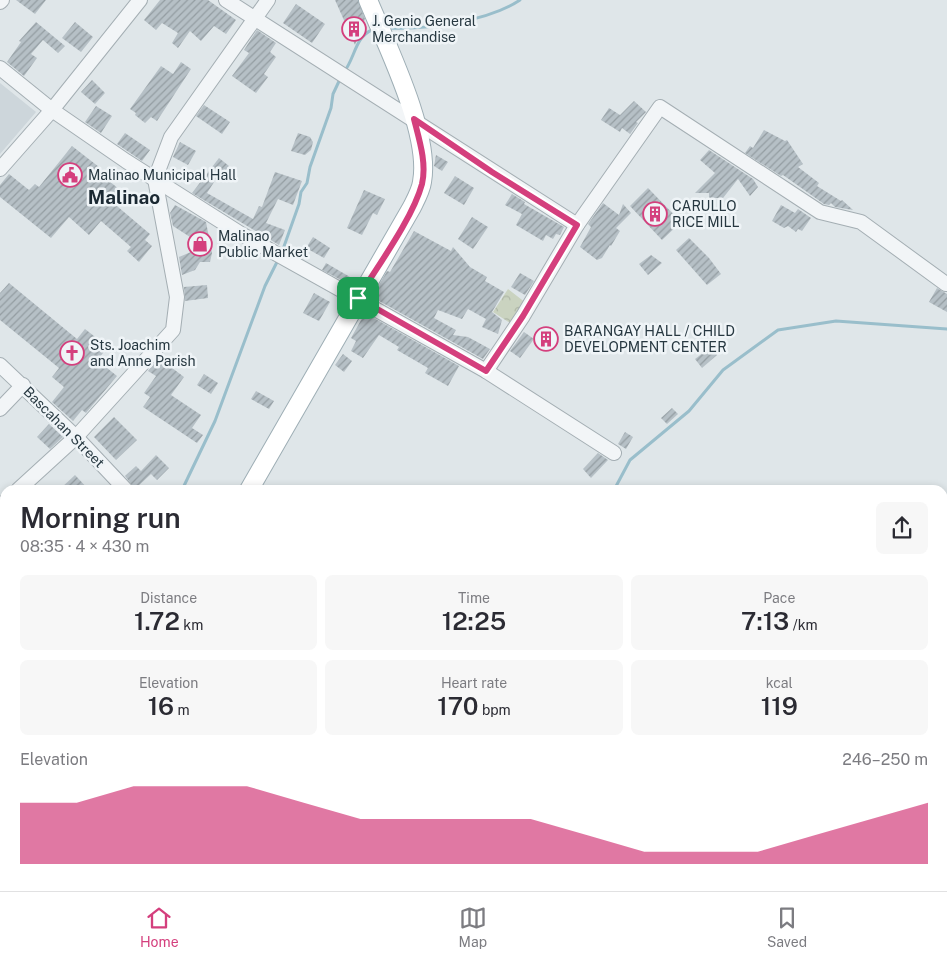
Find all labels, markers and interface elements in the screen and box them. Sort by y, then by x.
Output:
place label: J. Genio General Merchandise [372,13,476,45]
building icon: J. Genio General Merchandise [341,16,367,42]
public building icon: Malinao Municipal Hall [57,162,83,188]
place label: Malinao Municipal Hall [88,167,236,183]
district label: Malinao [88,186,160,208]
place label: CARULLO RICE MILL [672,198,740,230]
building icon: CARULLO RICE MILL [642,201,668,227]
place label: Malinao Public Market [218,228,308,260]
shop icon: Malinao Public Market [187,231,213,257]
pin [337,277,379,319]
icon: arrive [344,284,372,312]
place label: BARANGAY HALL / CHILD DEVELOPMENT CENTER [564,323,735,355]
building icon: BARANGAY HALL / CHILD DEVELOPMENT CENTER [533,326,559,352]
place label: Sts. Joachim and Anne Parish [90,337,196,369]
church icon: Sts. Joachim and Anne Parish [59,340,85,366]
street label: Bascahan Street [20,383,108,471]
text: Morning run [20,501,181,534]
button: share [876,502,928,554]
text: 08:35 · 4 × 430 m [20,537,149,556]
text: Distance [140,590,197,606]
text: Time [458,590,490,606]
text: Pace [763,590,795,606]
text: 1.72 [134,606,180,636]
text: 12:25 [442,606,506,636]
text: 7:13 [741,606,789,636]
text: km [180,617,203,633]
text: /km [789,617,818,633]
text: Elevation [139,675,198,691]
text: Heart rate [441,675,507,691]
text: kcal [766,675,793,691]
text: 16 [148,691,174,721]
text: 170 [437,691,479,721]
text: 119 [761,691,798,721]
text: m [174,702,190,718]
text: bpm [479,702,511,718]
text: Elevation [20,750,88,769]
text: 246–250 m [842,750,928,769]
tab: Home [140,904,179,950]
tab: Map [459,904,487,950]
tab: Saved [767,904,807,950]

